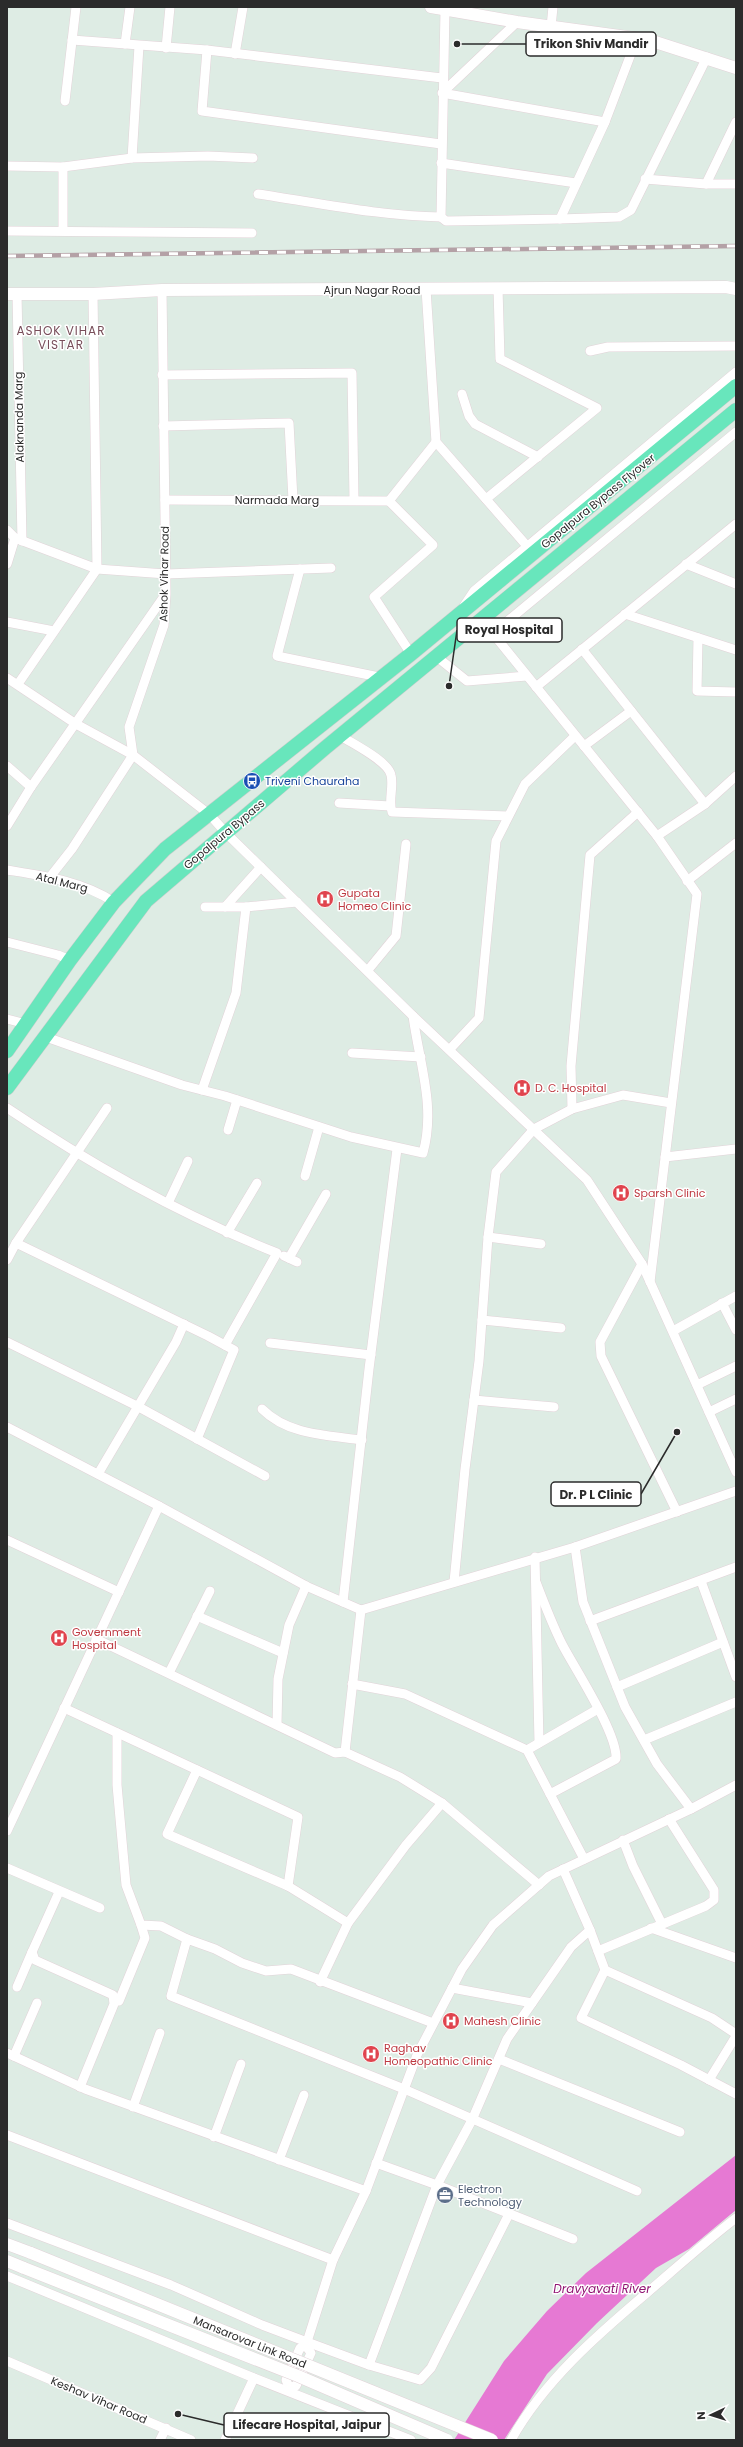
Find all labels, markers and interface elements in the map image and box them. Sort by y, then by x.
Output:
callout: Trikon Shiv Mandir [526,32,656,56]
text: Trikon Shiv Mandir [534,35,648,52]
street label: Ajrun Nagar Road [324,282,420,298]
district label: ASHOK VIHAR VISTAR [16,322,106,353]
street label: Alaknanda Marg [10,371,28,463]
street label: Gopalpura Bypass Flyover [537,450,659,552]
street label: Narmada Marg [235,492,319,508]
street label: Ashok Vihar Road [155,526,173,622]
callout: Royal Hospital [457,618,562,642]
text: Royal Hospital [465,621,553,638]
bus stop icon: Triveni Chauraha [242,771,262,791]
place label: Triveni Chauraha [265,773,359,789]
street label: Gopalpura Bypass [180,795,268,873]
street label: Atal Marg [34,868,90,896]
place label: Gupata Homeo Clinic [338,885,411,914]
hospital icon: Gupata Homeo Clinic [315,889,335,909]
hospital icon: D. C. Hospital [512,1078,532,1098]
place label: D. C. Hospital [535,1080,606,1096]
hospital icon: Sparsh Clinic [611,1183,631,1203]
place label: Sparsh Clinic [634,1185,706,1201]
callout: Dr. P L Clinic [551,1482,641,1506]
text: Dr. P L Clinic [559,1486,633,1503]
place label: Government Hospital [72,1624,141,1653]
hospital icon: Government Hospital [49,1628,69,1648]
hospital icon: Mahesh Clinic [441,2011,461,2031]
place label: Mahesh Clinic [464,2013,541,2029]
place label: Raghav Homeopathic Clinic [384,2040,493,2069]
hospital icon: Raghav Homeopathic Clinic [361,2044,381,2064]
place label: Electron Technology [458,2181,523,2210]
office icon: Electron Technology [435,2185,455,2205]
water label: Dravyavati River [553,2280,651,2297]
street label: Mansarovar Link Road [191,2312,309,2372]
street label: Keshav Vihar Road [48,2373,150,2427]
north arrow [691,2395,731,2435]
text: N [693,2411,709,2420]
callout: Lifecare Hospital, Jaipur [224,2413,389,2437]
text: Lifecare Hospital, Jaipur [233,2416,381,2433]

